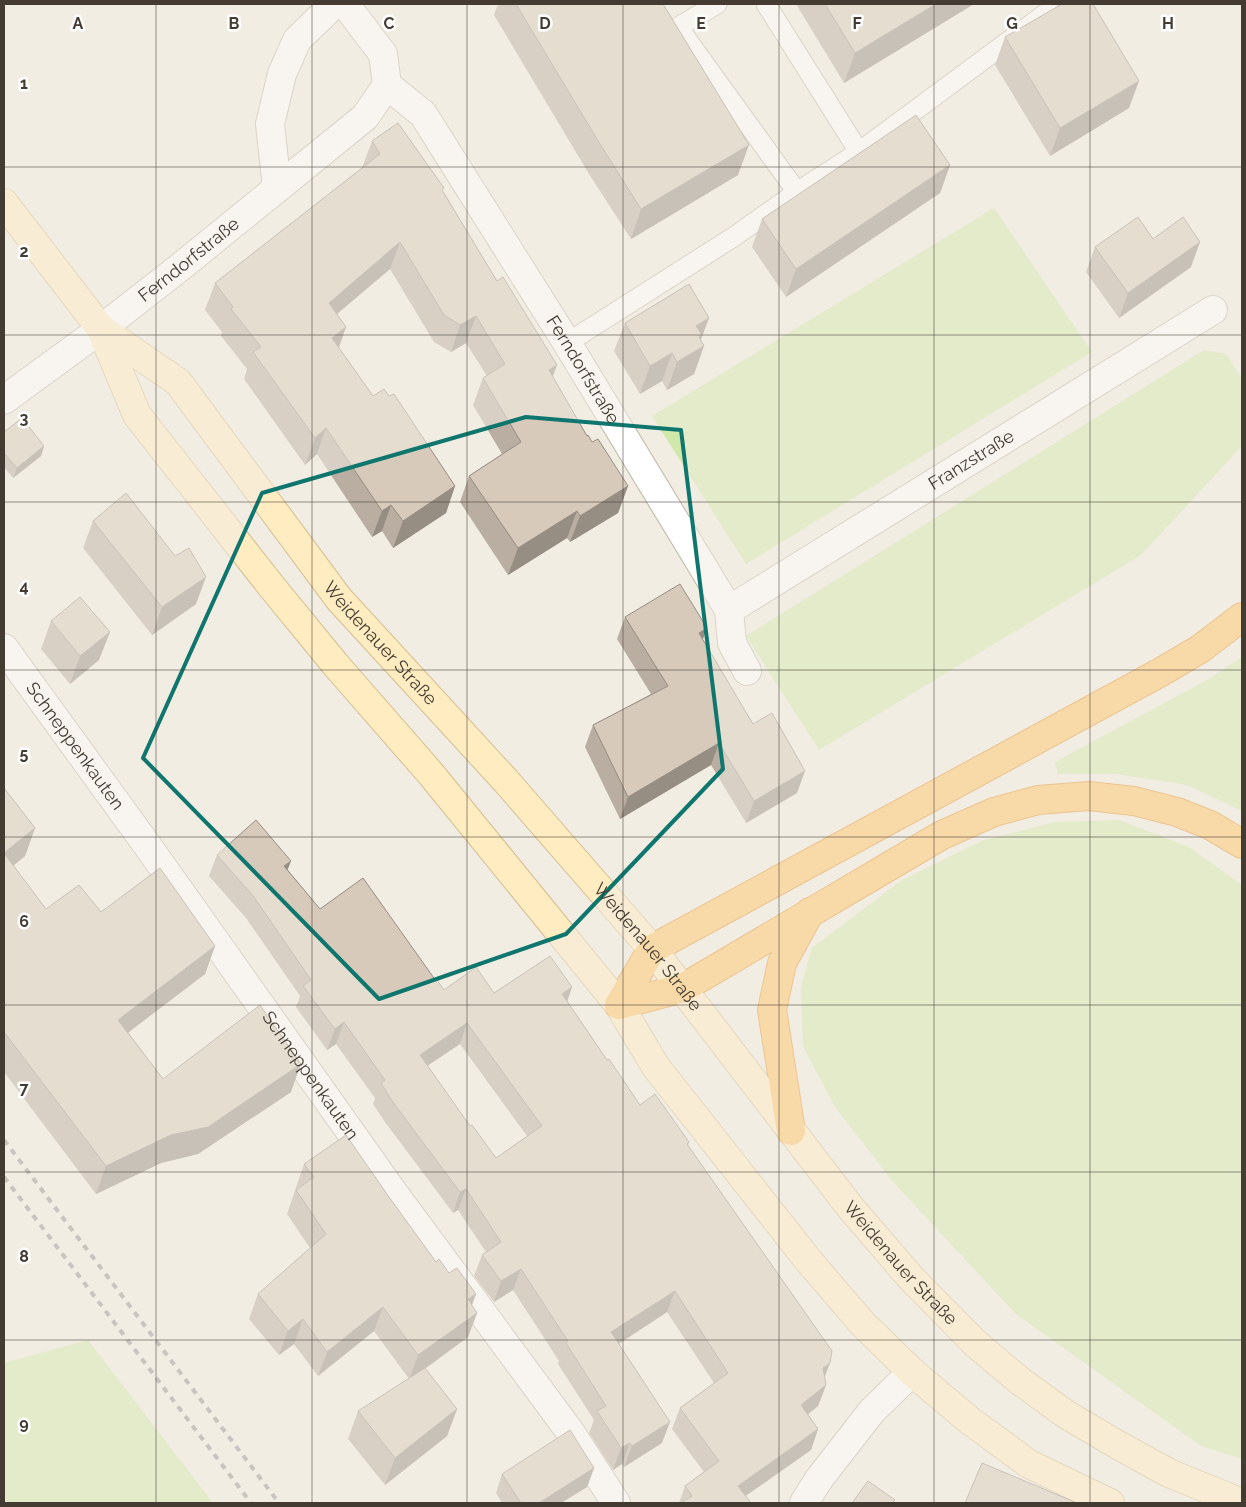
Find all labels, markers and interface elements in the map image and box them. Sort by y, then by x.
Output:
text: A [73,14,84,33]
text: B [229,14,240,33]
text: C [384,14,395,33]
text: D [539,14,551,33]
text: E [696,14,706,33]
text: F [852,14,862,33]
text: G [1006,14,1018,33]
text: H [1162,14,1174,33]
text: 1 [20,74,28,93]
street label: Ferndorfstraße [134,212,243,306]
text: 2 [19,242,29,261]
street label: Ferndorfstraße [542,312,625,428]
text: 3 [20,409,29,428]
street label: Franzstraße [924,425,1018,494]
text: 4 [19,577,29,596]
street label: Weidenauer Straße [319,577,442,709]
street label: Schneppenkauten [22,678,129,814]
text: 5 [20,744,29,763]
street label: Weidenauer Straße [589,878,707,1015]
text: 6 [19,912,29,931]
street label: Schneppenkauten [258,1007,364,1144]
text: 7 [20,1079,29,1098]
street label: Weidenauer Straße [840,1197,962,1329]
text: 8 [19,1247,29,1266]
text: 9 [19,1414,29,1433]

